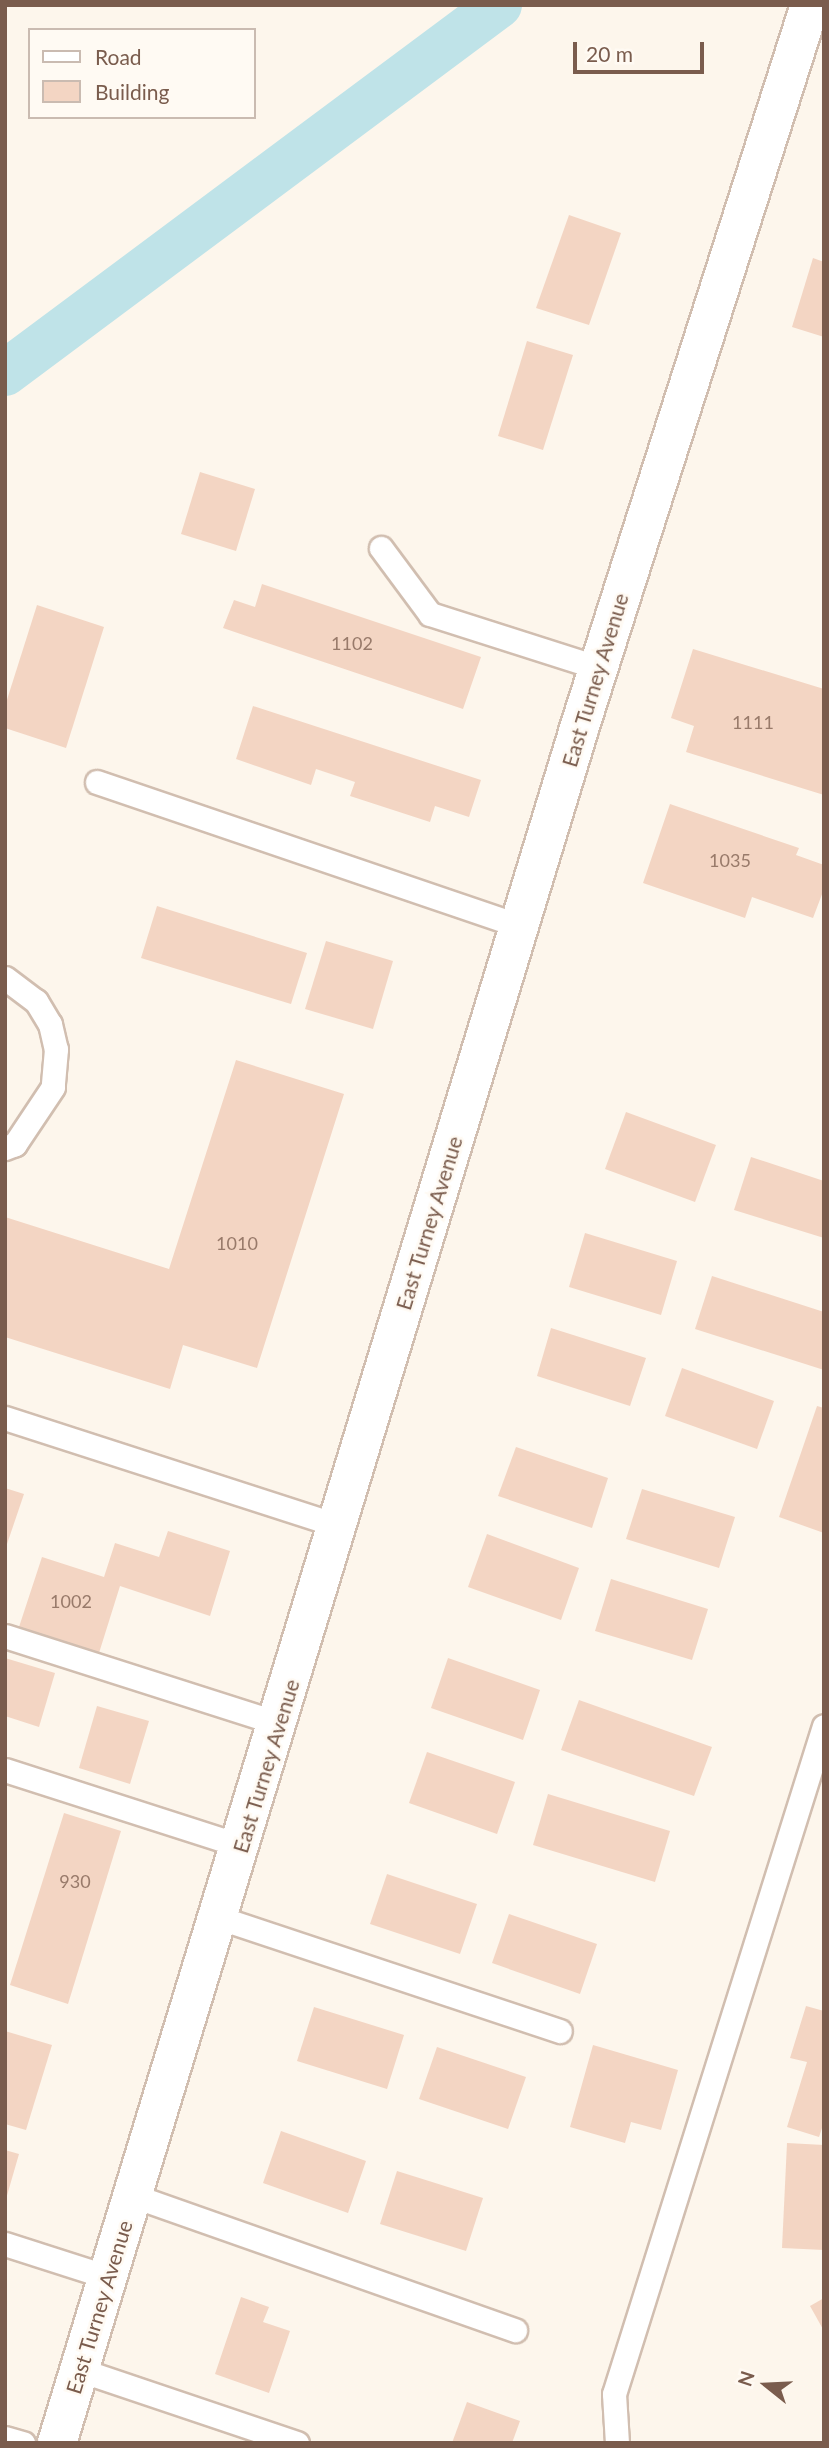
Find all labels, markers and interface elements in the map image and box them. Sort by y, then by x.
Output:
legend [28,28,256,119]
scale bar [577,28,708,72]
text: 20 m [586,41,633,66]
text: Road [95,44,142,69]
text: Building [95,79,170,104]
street label: East Turney Avenue [556,589,634,771]
house number: 1102 [331,632,373,654]
house number: 1111 [732,711,774,733]
house number: 1035 [709,849,751,871]
street label: East Turney Avenue [390,1132,468,1314]
house number: 1010 [216,1232,258,1254]
house number: 1002 [50,1590,92,1612]
street label: East Turney Avenue [227,1675,305,1857]
house number: 930 [59,1870,91,1892]
street label: East Turney Avenue [60,2216,138,2398]
north arrow [731,2350,801,2420]
text: N [732,2368,759,2389]

